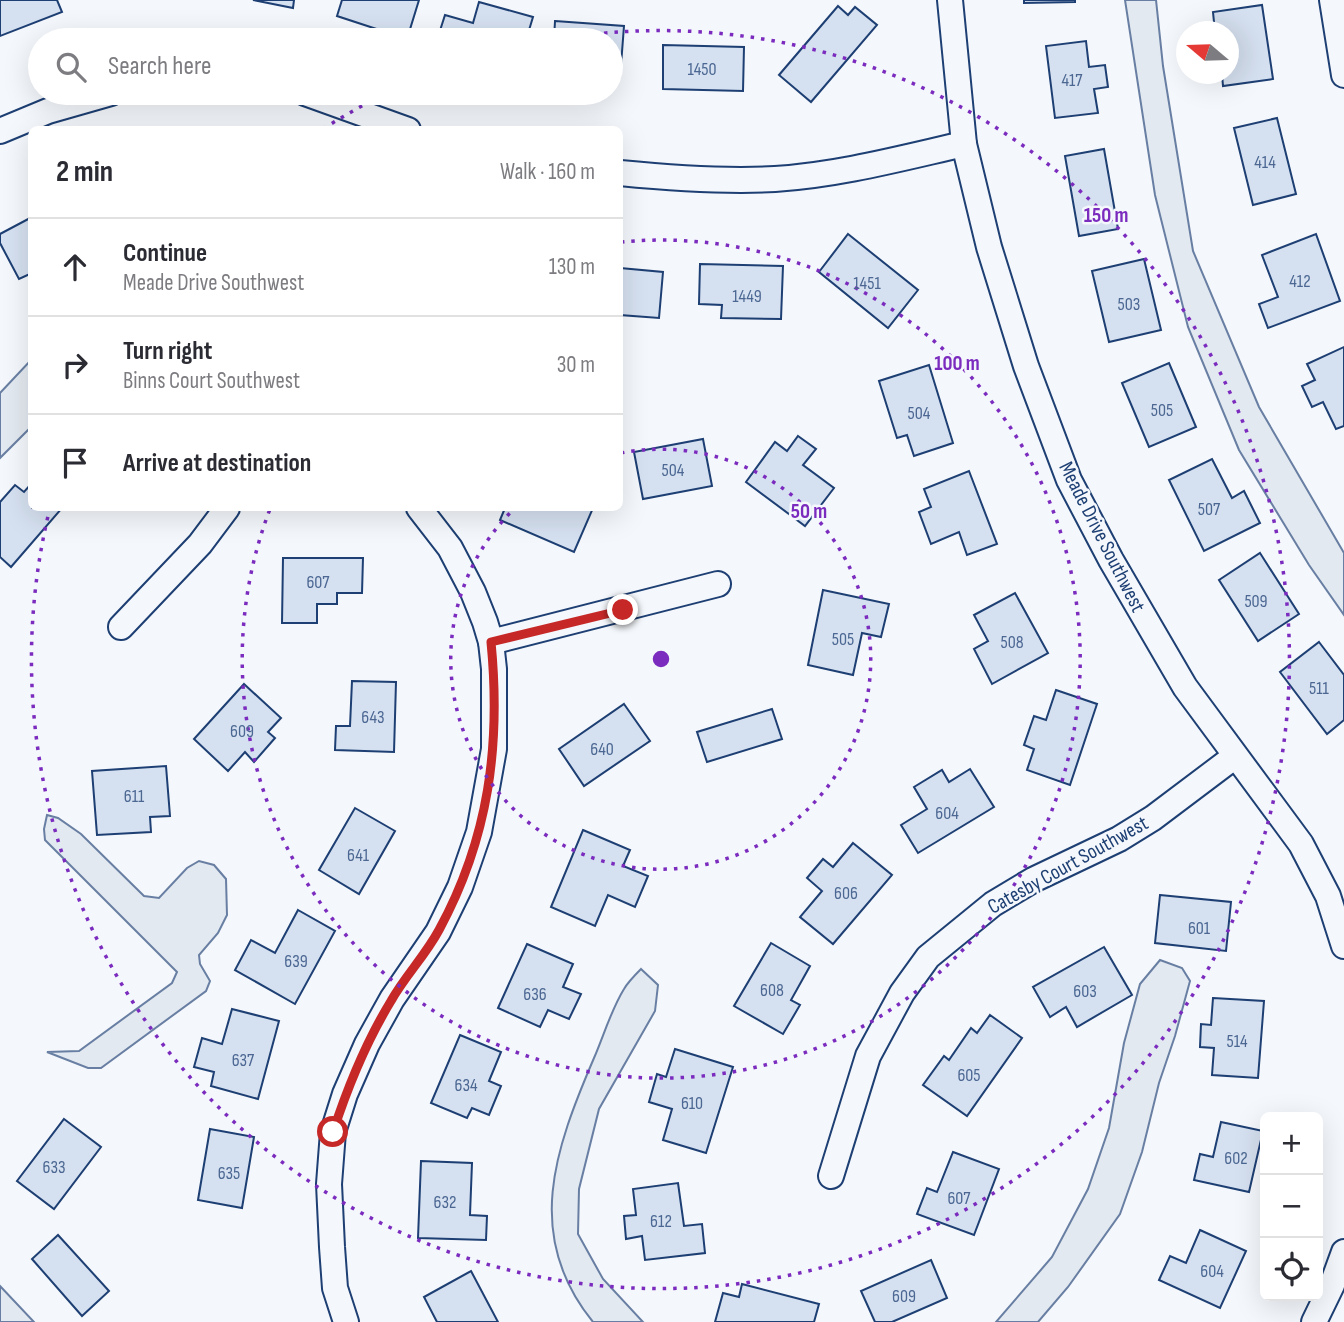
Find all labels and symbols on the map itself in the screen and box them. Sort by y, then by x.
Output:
north arrow [1176,21,1239,84]
house number: 1450 [687,59,717,80]
house number: 417 [1061,70,1083,91]
house number: 414 [1254,152,1276,173]
text: 150 m [1084,203,1128,228]
house number: 412 [1289,271,1311,292]
house number: 1451 [853,273,881,294]
house number: 1449 [732,286,762,307]
house number: 503 [1118,294,1140,315]
text: 100 m [934,351,980,376]
house number: 505 [1151,400,1173,421]
house number: 504 [908,403,931,424]
street label: Meade Drive Southwest [1053,458,1151,616]
house number: 504 [662,460,685,481]
text: 50 m [791,499,827,524]
house number: 507 [1198,499,1221,520]
house number: 607 [306,572,330,593]
house number: 509 [1244,591,1268,612]
route end [607,594,638,625]
house number: 505 [832,629,854,650]
house number: 508 [1000,632,1024,653]
centre of rings [649,647,673,671]
house number: 511 [1309,678,1330,699]
house number: 643 [361,707,385,728]
house number: 609 [230,721,254,742]
house number: 640 [590,739,614,760]
house number: 611 [124,786,145,807]
house number: 604 [935,803,959,824]
street label: Catesby Court Southwest [983,811,1153,919]
house number: 641 [347,845,370,866]
house number: 606 [834,883,858,904]
house number: 601 [1188,918,1211,939]
house number: 639 [284,951,308,972]
house number: 608 [760,980,784,1001]
house number: 603 [1073,981,1097,1002]
house number: 636 [523,984,547,1005]
house number: 514 [1226,1031,1248,1052]
house number: 637 [232,1050,255,1071]
house number: 605 [957,1065,981,1086]
house number: 634 [455,1075,478,1096]
house number: 610 [681,1093,703,1114]
route start [317,1116,348,1147]
house number: 602 [1224,1148,1248,1169]
house number: 633 [43,1157,66,1178]
house number: 635 [218,1163,240,1184]
house number: 607 [947,1188,971,1209]
house number: 632 [434,1192,456,1213]
house number: 612 [650,1211,672,1232]
house number: 604 [1200,1261,1224,1282]
house number: 609 [892,1286,916,1307]

